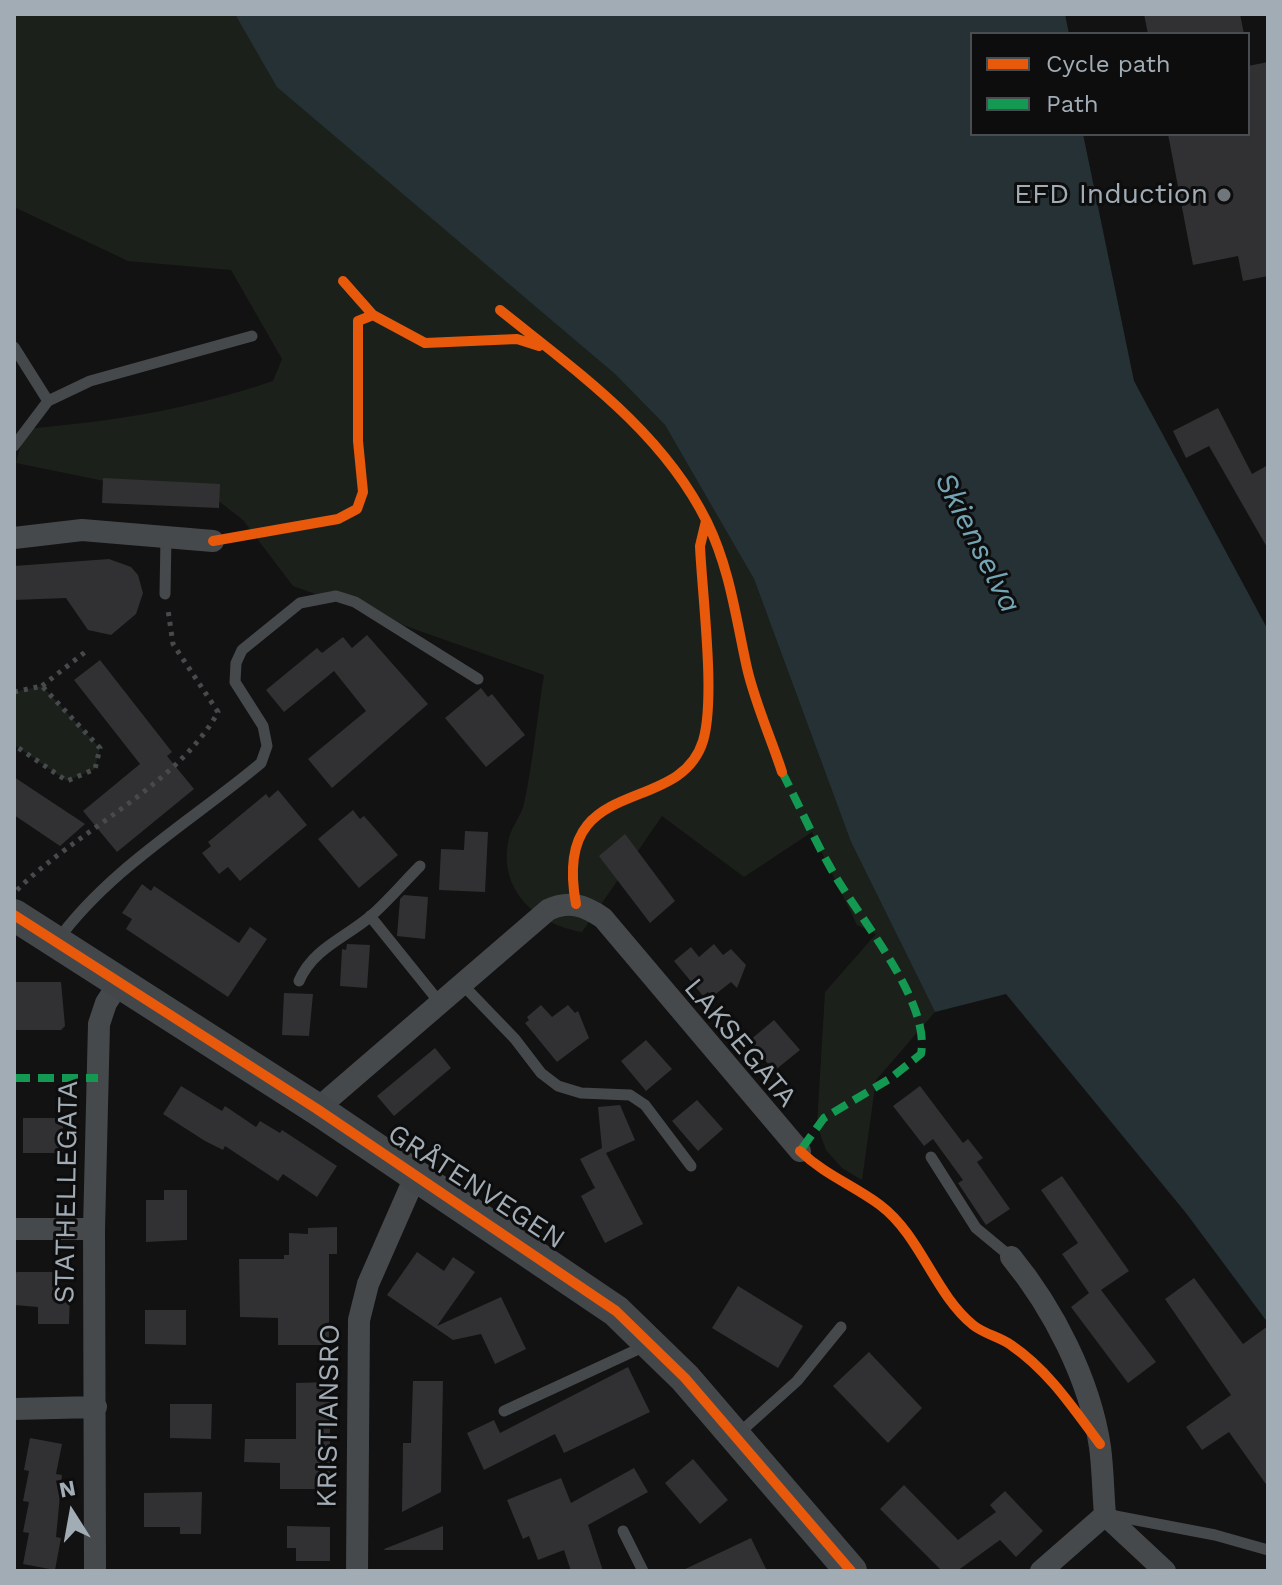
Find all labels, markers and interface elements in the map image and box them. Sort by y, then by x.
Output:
legend [970,32,1250,136]
text: Cycle path [1046,50,1171,78]
text: Path [1046,90,1099,118]
place label: EFD Induction [1014,178,1208,212]
marker: EFD Induction [1215,186,1233,204]
water label: Skienselva [926,467,1028,619]
street label: LAKSEGATA [677,972,803,1114]
street label: STATHELLEGATA [48,1080,86,1304]
street label: GRÅTENVEGEN [381,1117,571,1257]
street label: KRISTIANSRO [311,1324,347,1508]
north arrow [32,1473,112,1553]
text: N [57,1475,78,1503]

